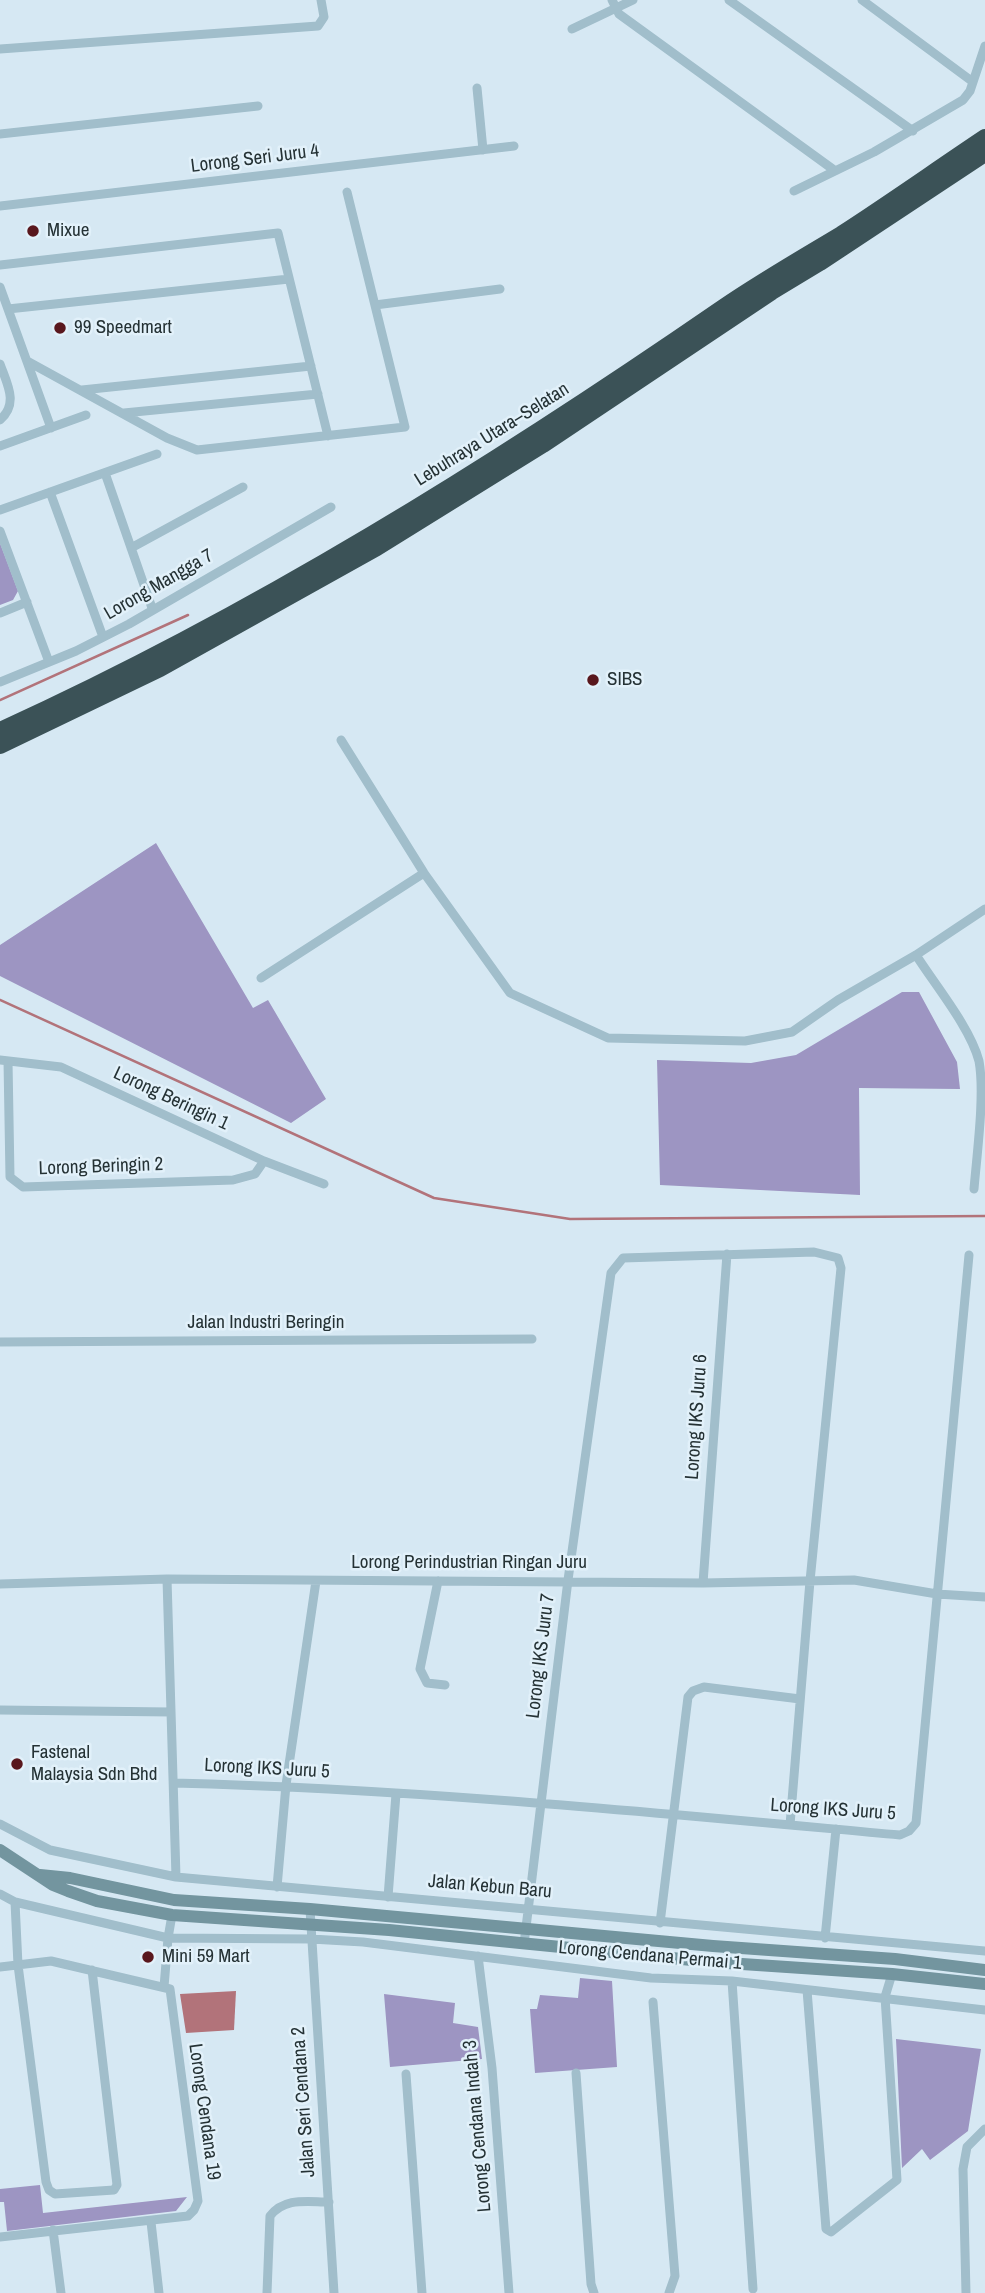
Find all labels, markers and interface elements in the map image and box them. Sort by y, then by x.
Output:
street label: Lorong Seri Juru 4 [190,140,320,178]
place label: Mixue [47,220,89,242]
marker: Mixue [25,223,41,239]
place label: 99 Speedmart [74,317,172,339]
marker: 99 Speedmart [52,320,68,336]
street label: Lebuhraya Utara–Selatan [411,378,573,492]
street label: Lorong Mangga 7 [100,545,218,625]
place label: SIBS [607,669,643,691]
marker: SIBS [585,672,601,688]
street label: Lorong Beringin 1 [110,1062,232,1136]
street label: Lorong Beringin 2 [38,1153,164,1181]
street label: Jalan Industri Beringin [188,1312,344,1334]
street label: Lorong IKS Juru 6 [681,1354,713,1480]
street label: Lorong Perindustrian Ringan Juru [351,1552,587,1574]
street label: Lorong IKS Juru 7 [522,1592,560,1720]
place label: Fastenal Malaysia Sdn Bhd [31,1742,157,1786]
street label: Lorong IKS Juru 5 [204,1754,330,1784]
marker: Fastenal Malaysia Sdn Bhd [9,1756,25,1772]
street label: Lorong IKS Juru 5 [770,1794,896,1826]
street label: Jalan Kebun Baru [427,1870,553,1904]
street label: Lorong Cendana Permai 1 [558,1937,742,1975]
place label: Mini 59 Mart [162,1946,249,1968]
marker: Mini 59 Mart [140,1949,156,1965]
street label: Jalan Seri Cendana 2 [287,2026,321,2178]
street label: Lorong Cendana Indah 3 [459,2039,497,2213]
street label: Lorong Cendana 19 [183,2042,225,2182]

